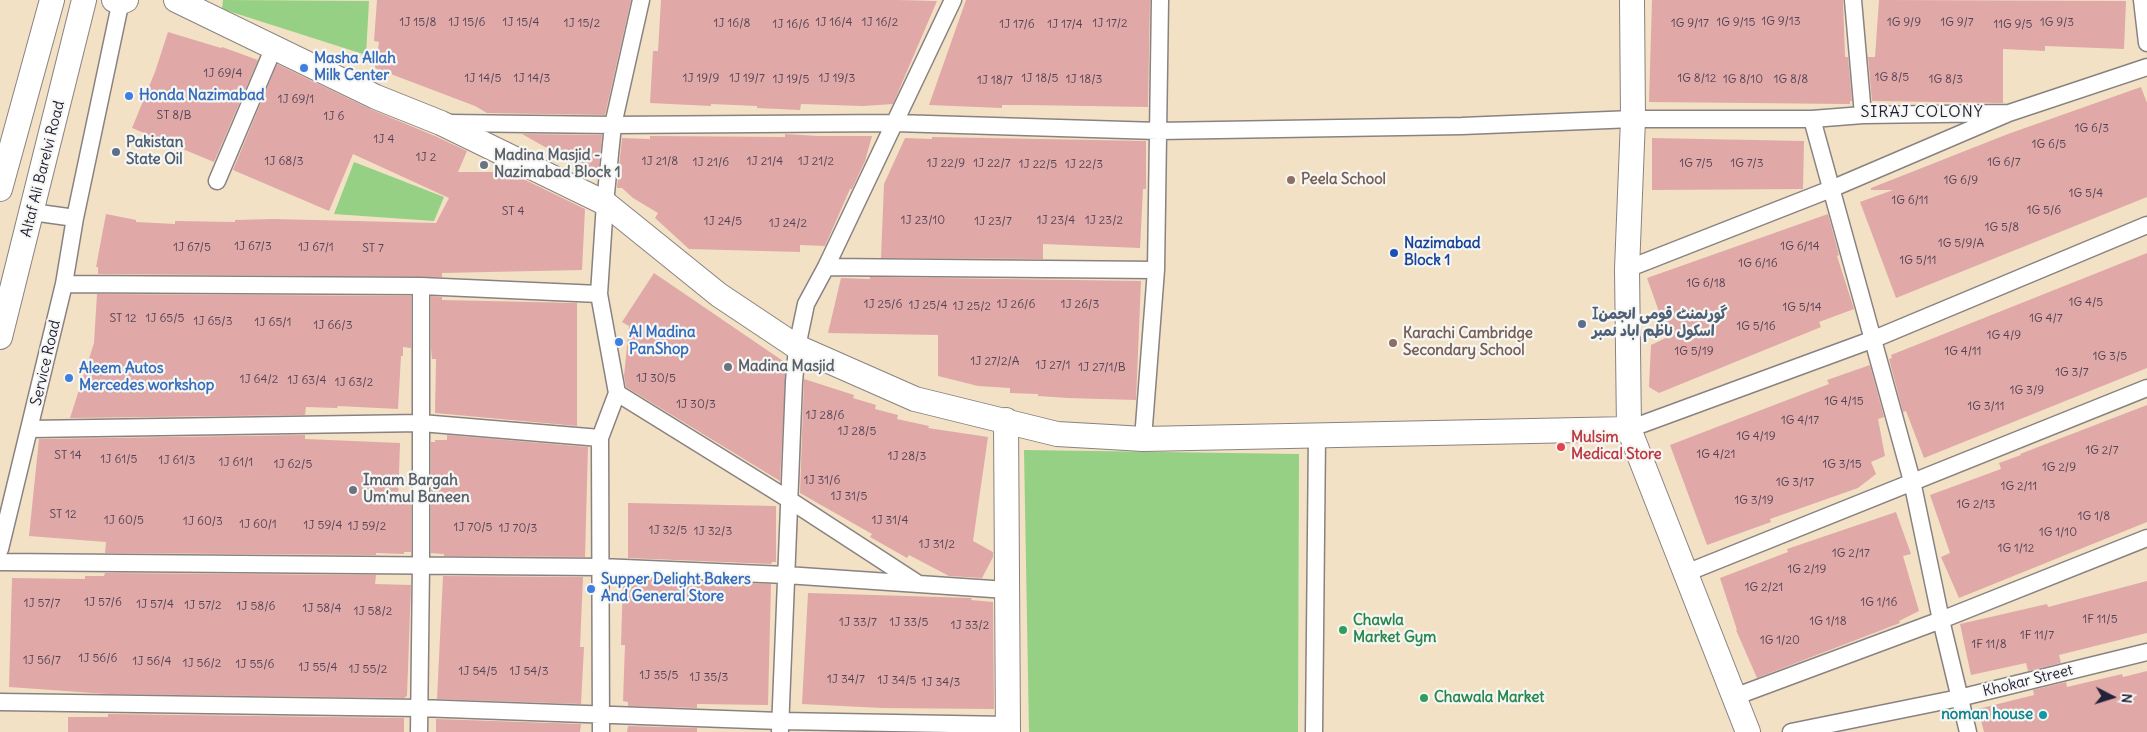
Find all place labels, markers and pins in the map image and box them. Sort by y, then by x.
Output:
place label: Masha Allah Milk Center [314,50,396,85]
marker: Masha Allah Milk Center [298,62,310,74]
place label: Honda Nazimabad [139,87,265,105]
marker: Honda Nazimabad [123,90,135,102]
place label: Pakistan State Oil [126,134,183,169]
marker: Pakistan State Oil [110,146,122,158]
place label: Madina Masjid - Nazimabad Block 1 [494,147,621,182]
marker: Madina Masjid - Nazimabad Block 1 [478,159,490,171]
place label: Peela School [1301,171,1386,189]
marker: Peela School [1285,174,1297,186]
place label: Nazimabad Block 1 [1404,235,1481,270]
marker: Nazimabad Block 1 [1388,247,1400,259]
place label: Iگورنمنٹ قومی انجمن اسکول ناظم اباد نمبر [1592,306,1727,341]
marker: Iگورنمنٹ قومی انجمن اسکول ناظم اباد نمبر [1576,318,1588,330]
place label: Al Madina PanShop [629,324,696,359]
place label: Karachi Cambridge Secondary School [1403,325,1533,360]
marker: Al Madina PanShop [613,336,625,348]
marker: Karachi Cambridge Secondary School [1387,337,1399,349]
place label: Madina Masjid [738,358,835,376]
place label: Aleem Autos Mercedes workshop [79,360,214,395]
marker: Madina Masjid [722,361,734,373]
marker: Aleem Autos Mercedes workshop [63,372,75,384]
place label: Mulsim Medical Store [1571,429,1662,464]
marker: Mulsim Medical Store [1555,441,1567,453]
place label: Imam Bargah Um'mul Baneen [363,472,470,507]
marker: Imam Bargah Um'mul Baneen [347,484,359,496]
place label: Supper Delight Bakers And General Store [601,571,751,606]
marker: Supper Delight Bakers And General Store [585,583,597,595]
place label: Chawla Market Gym [1353,612,1436,647]
marker: Chawla Market Gym [1337,624,1349,636]
place label: Chawala Market [1434,689,1544,707]
marker: Chawala Market [1418,692,1430,704]
place label: noman house [1941,706,2033,724]
marker: noman house [2037,709,2049,721]

